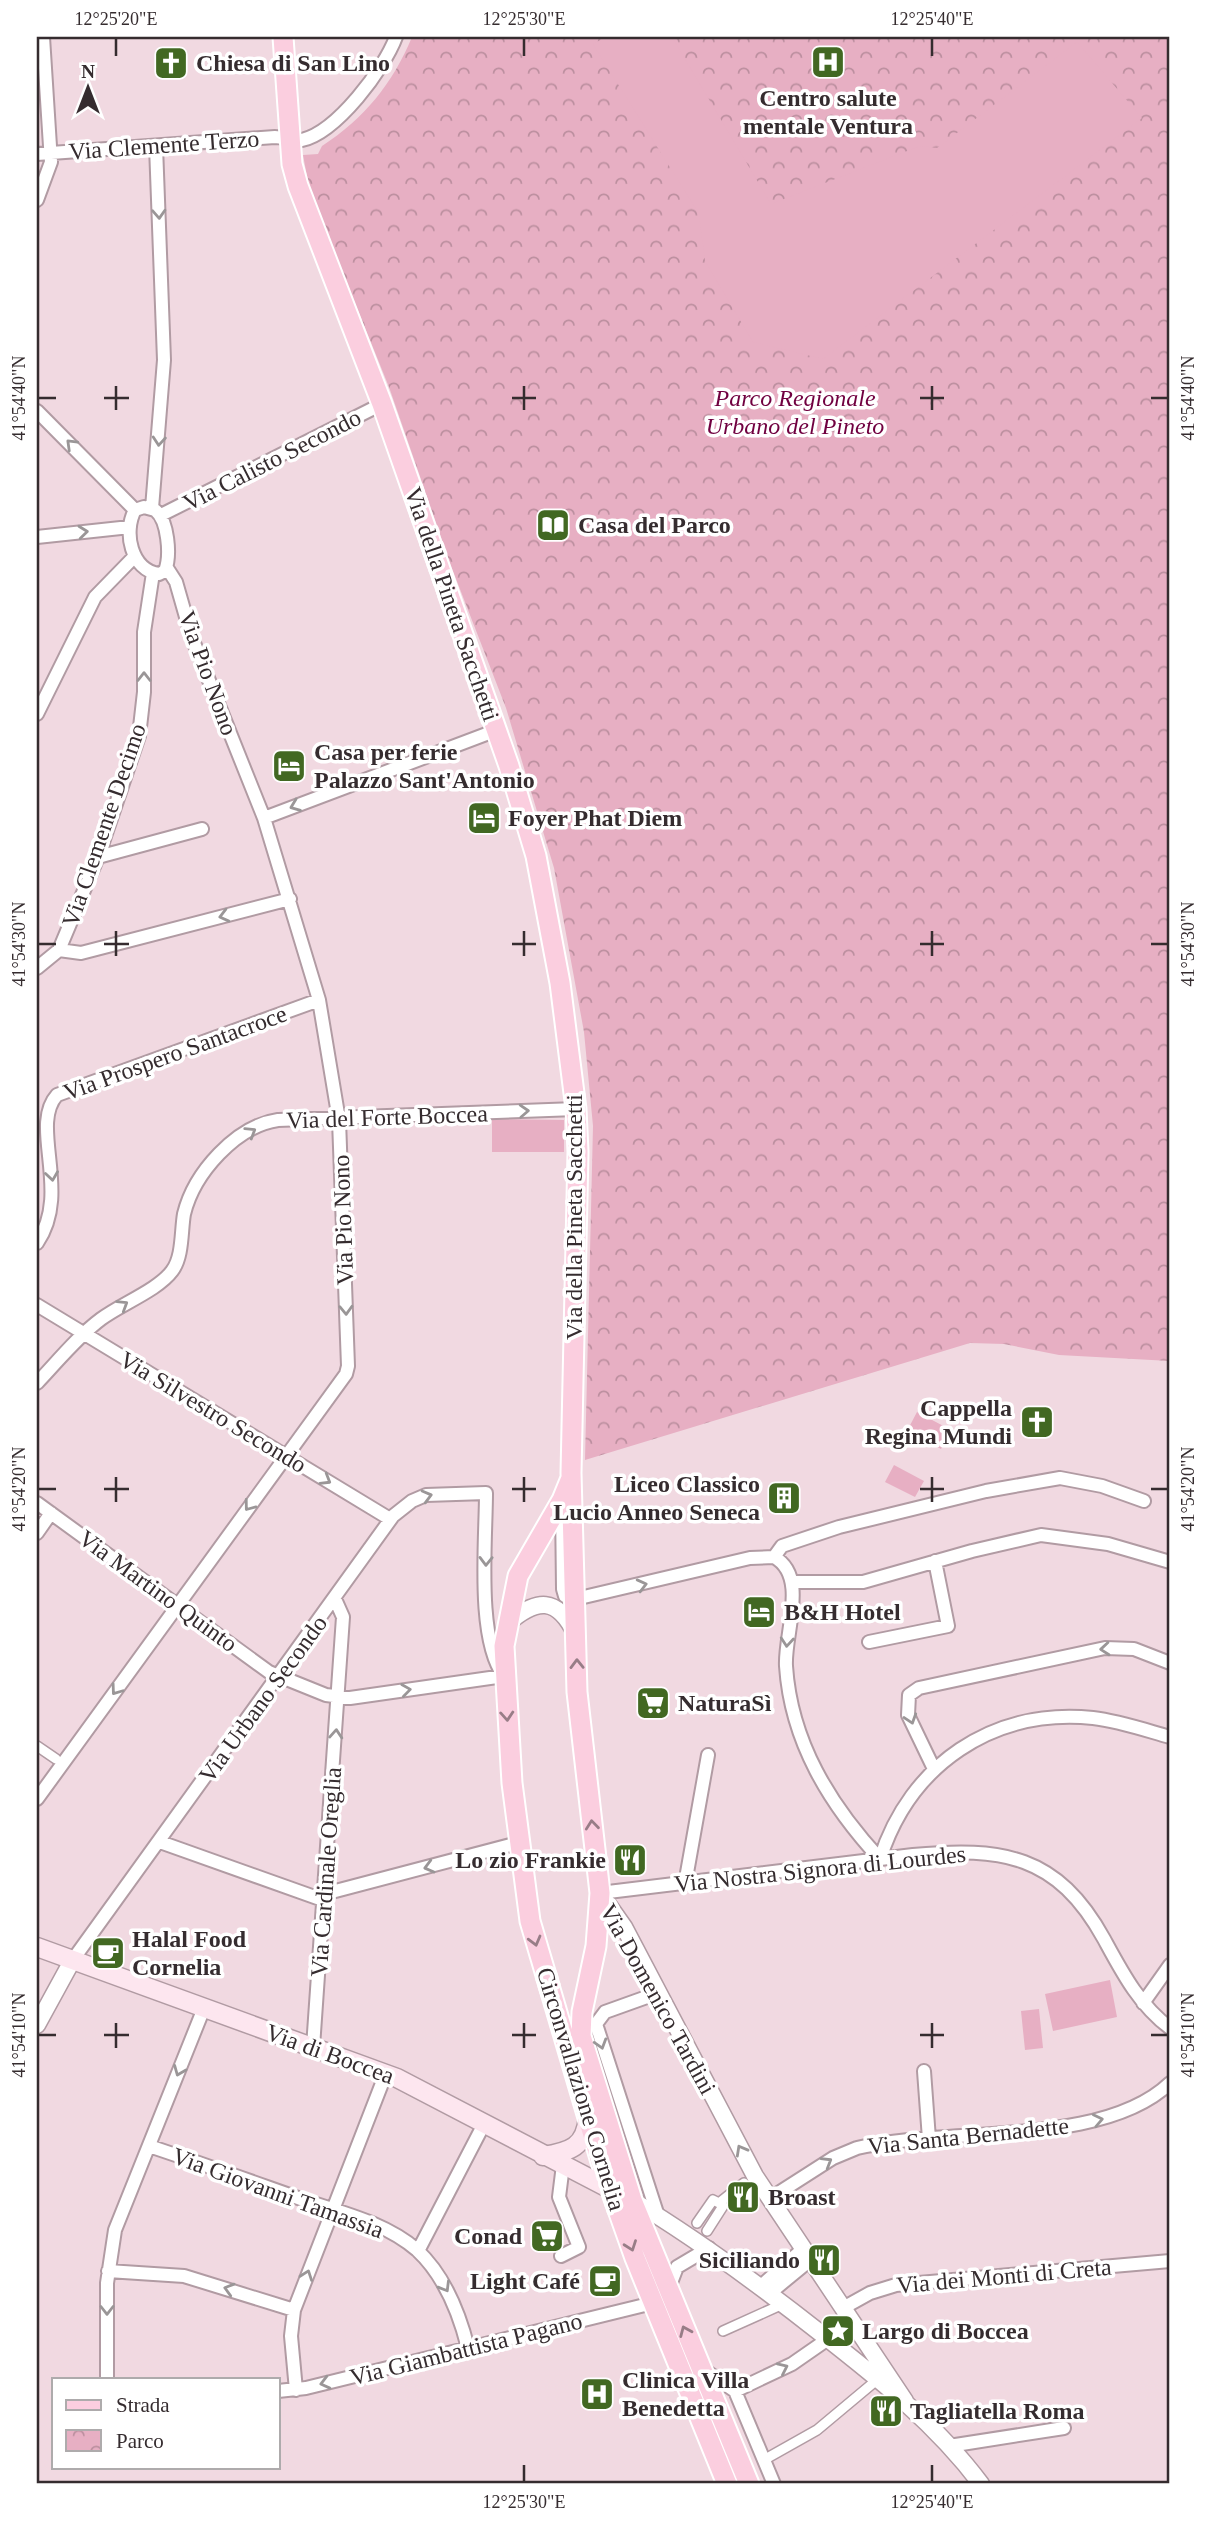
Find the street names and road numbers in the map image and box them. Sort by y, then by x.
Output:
street label: Via Clemente Terzo [68,125,260,165]
street label: Via Calisto Secondo [179,404,365,516]
street label: Via della Pineta Sacchetti [400,484,504,725]
street label: Via Pio Nono [173,607,243,739]
street label: Via Clemente Decimo [57,720,151,930]
street label: Via Prospero Santacroce [60,1000,290,1106]
street label: Via della Pineta Sacchetti [561,1094,587,1340]
street label: Via del Forte Boccea [286,1100,489,1134]
street label: Via Pio Nono [328,1154,358,1286]
street label: Via Silvestro Secondo [115,1346,311,1478]
street label: Via Martino Quinto [74,1525,242,1657]
street label: Via Urbano Secondo [194,1611,332,1787]
street label: Via Cardinale Oreglia [306,1766,346,1978]
street label: Via Nostra Signora di Lourdes [673,1841,967,1897]
street label: Via Domenico Tardini [595,1899,721,2099]
street label: Circonvallazione Cornelia [532,1964,630,2214]
street label: Via di Boccea [262,2019,398,2089]
street label: Via Santa Bernadette [866,2112,1070,2160]
street label: Via Giovanni Tamassia [169,2143,388,2243]
street label: Via dei Monti di Creta [895,2254,1113,2298]
street label: Via Giambattista Pagano [347,2308,585,2390]

